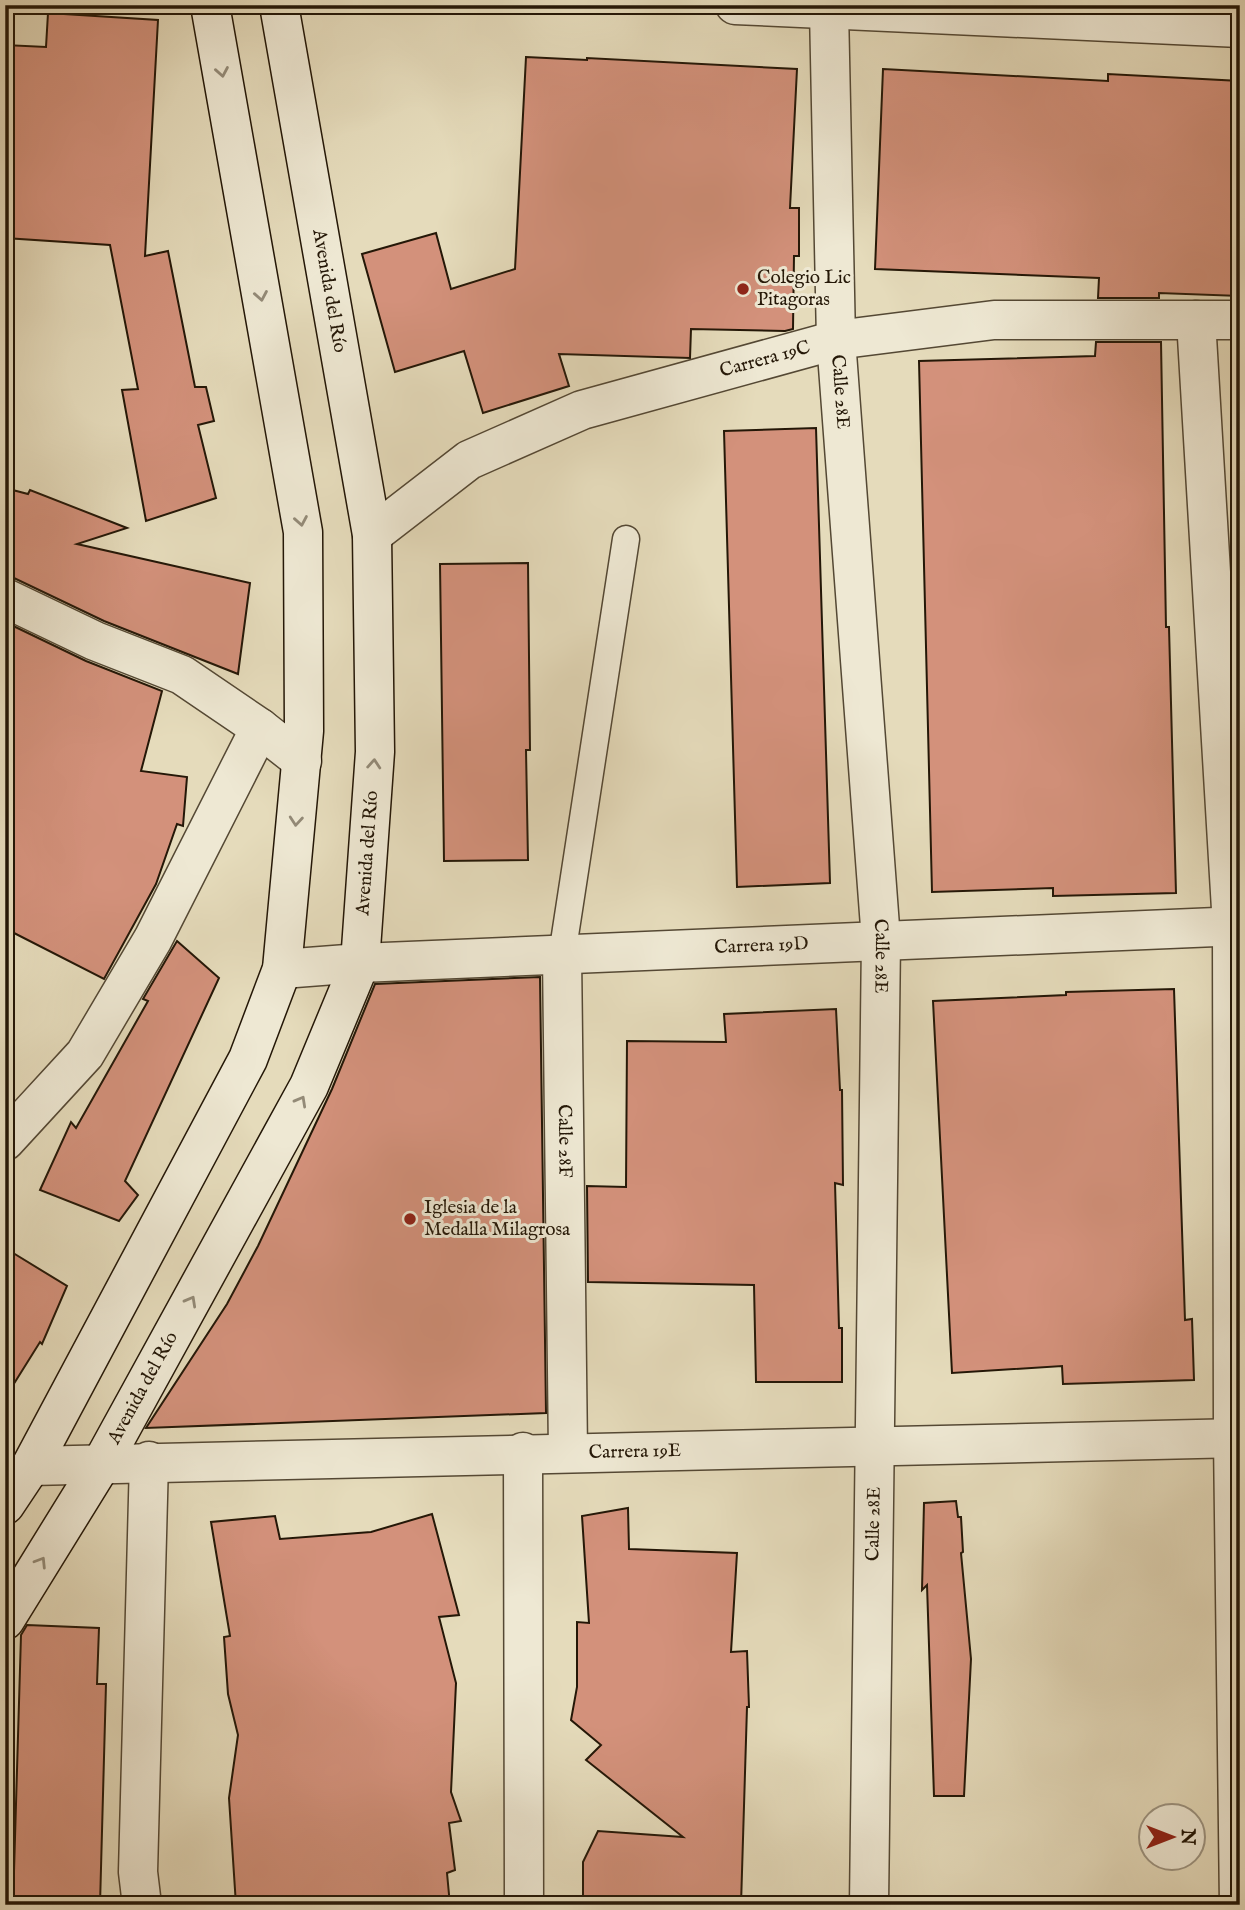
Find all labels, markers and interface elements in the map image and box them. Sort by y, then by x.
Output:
one-way arrow [214,67,229,78]
street label: Avenida del Río [306,226,352,355]
place label: Colegio Lic Pitagoras [757,266,851,312]
marker: Colegio Lic Pitagoras [735,281,751,297]
one-way arrow [253,291,268,302]
street label: Carrera 19C [717,336,813,383]
street label: Calle 28E [825,354,855,430]
one-way arrow [293,515,308,526]
one-way arrow [366,758,381,769]
street label: Avenida del Río [351,790,384,917]
one-way arrow [289,816,304,827]
street label: Calle 28E [867,918,893,994]
street label: Carrera 19D [714,932,809,960]
one-way arrow [292,1096,306,1108]
street label: Calle 28F [552,1104,577,1178]
place label: Iglesia de la Medalla Milagrosa [424,1196,571,1242]
marker: Iglesia de la Medalla Milagrosa [402,1211,418,1227]
one-way arrow [183,1295,196,1308]
street label: Avenida del Río [102,1328,184,1450]
street label: Carrera 19E [588,1439,681,1465]
street label: Calle 28E [861,1487,887,1561]
one-way arrow [33,1556,46,1569]
north arrow [1136,1801,1206,1871]
text: N [1175,1828,1199,1846]

